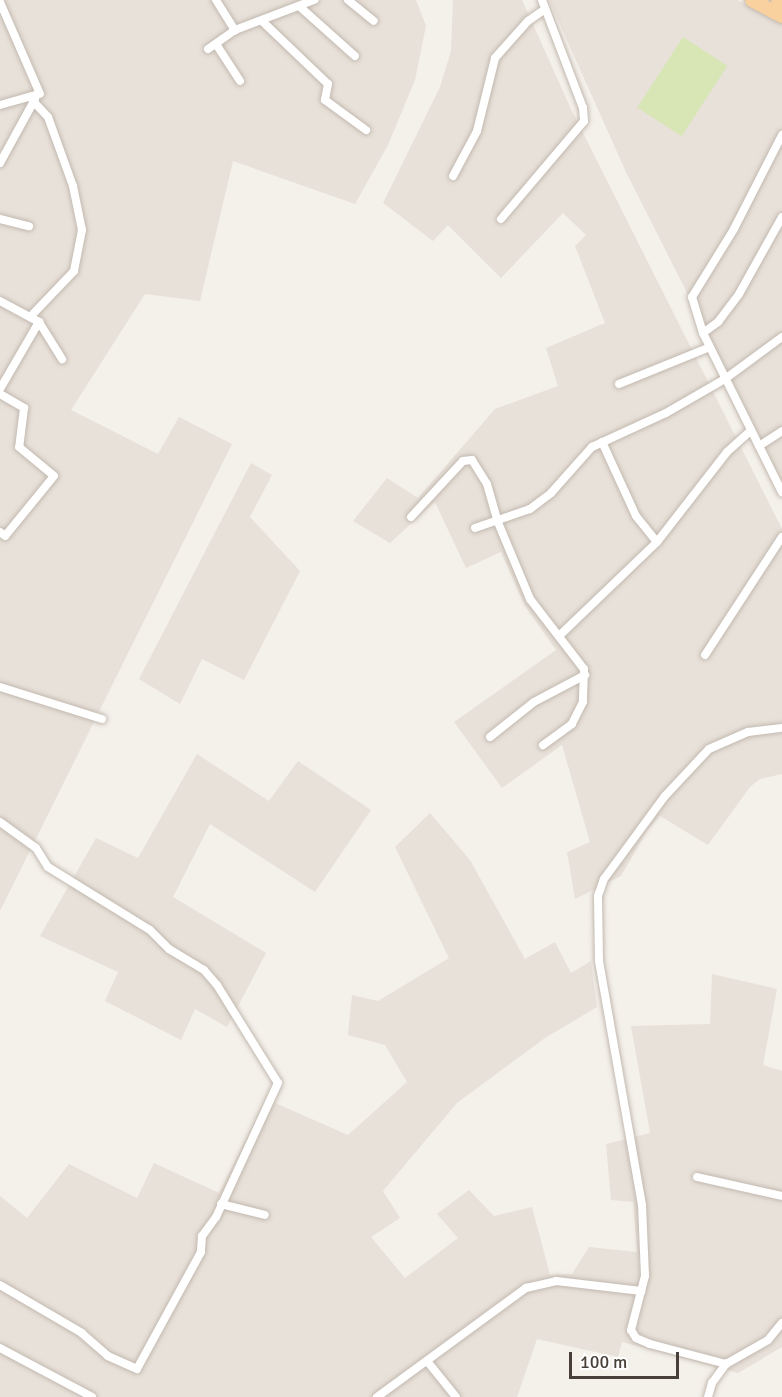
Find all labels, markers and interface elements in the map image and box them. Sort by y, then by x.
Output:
scale bar [572,1340,682,1378]
text: 100 m [580,1351,627,1373]

